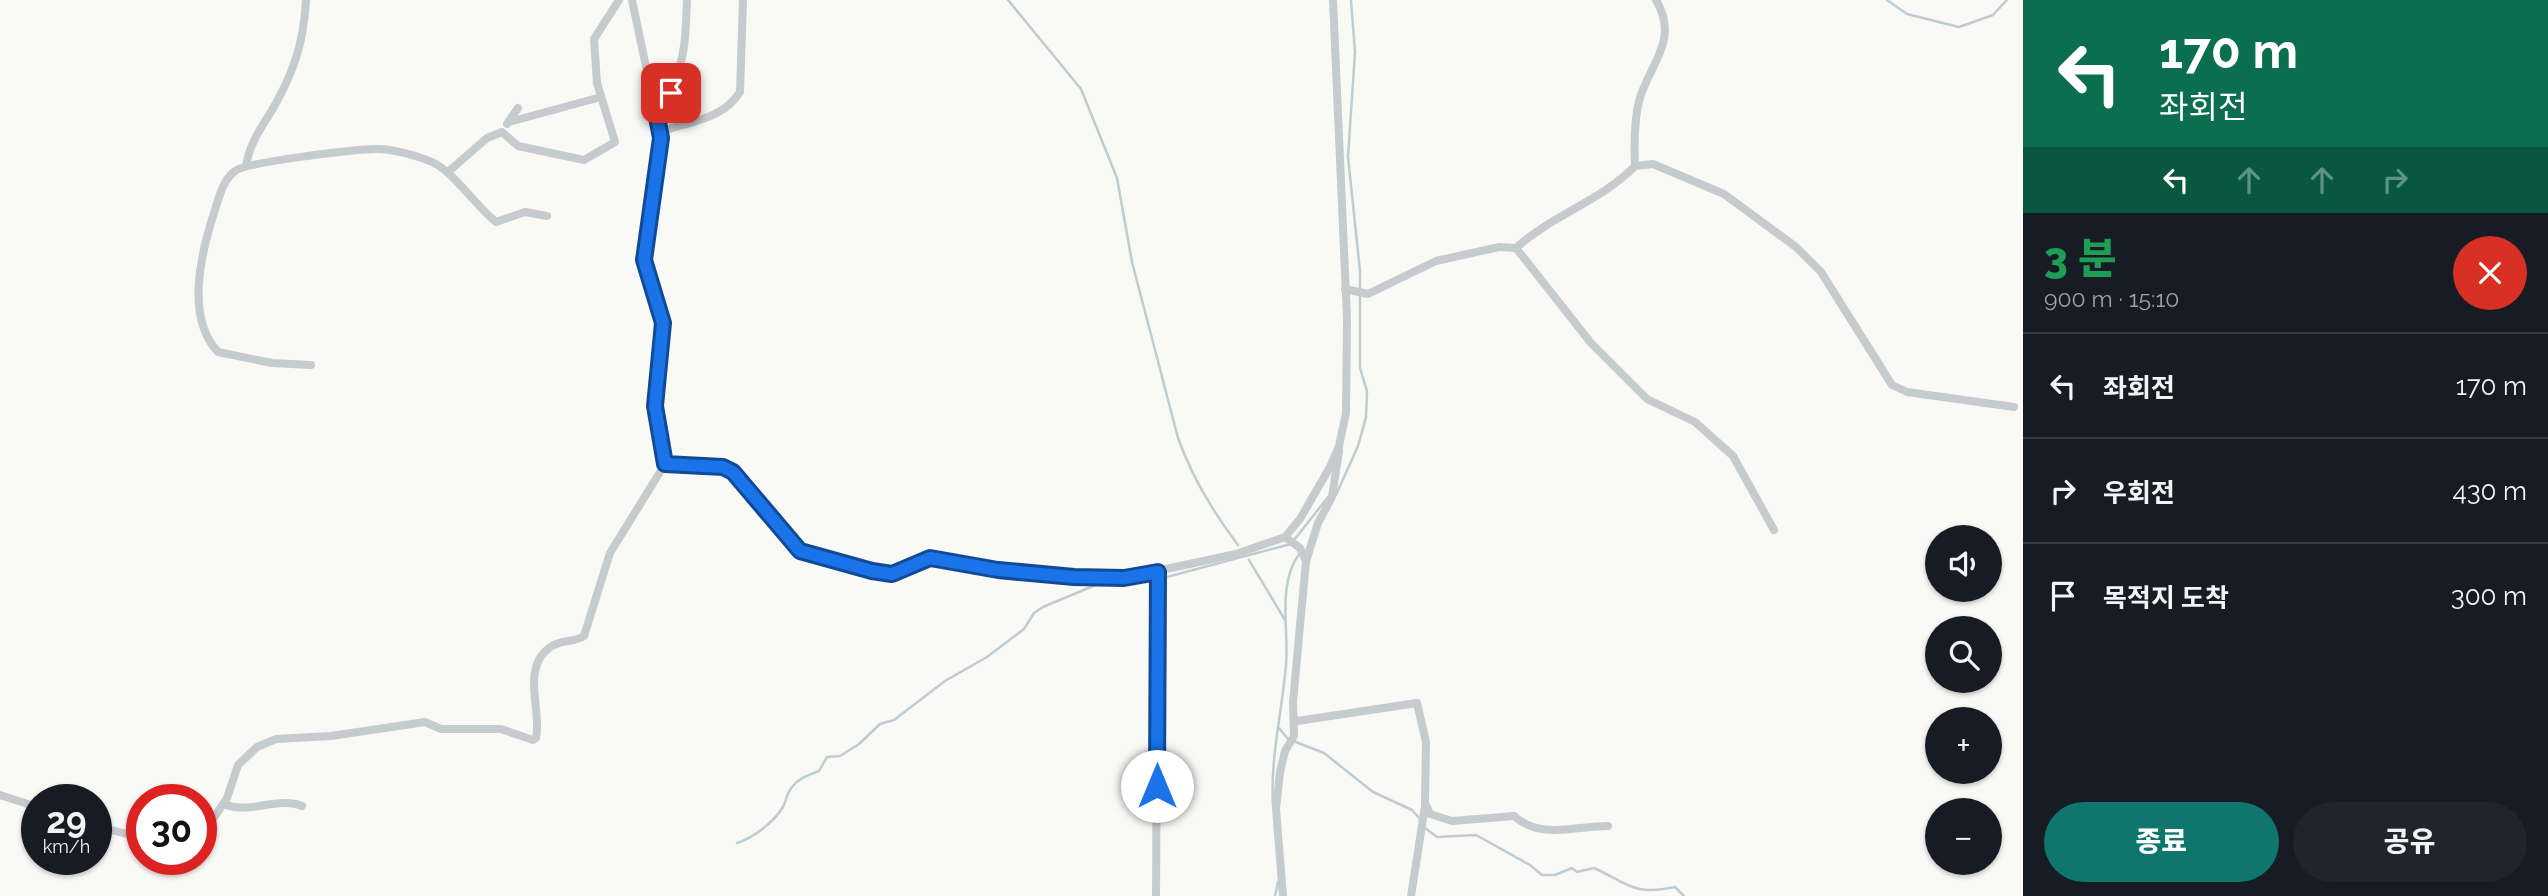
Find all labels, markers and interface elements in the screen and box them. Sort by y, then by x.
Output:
text: 170 m [2159,22,2298,79]
icon: left [2044,28,2135,119]
pin [641,63,701,123]
icon: arrive [652,74,690,112]
text: 좌회전 [2159,88,2247,125]
icon: left [2157,161,2195,199]
icon: ahead [2230,161,2268,199]
icon: ahead [2303,161,2341,199]
icon: right [2376,161,2414,199]
text: 3 분 [2044,234,2116,283]
button: close [2453,236,2527,310]
text: 900 m · 15:10 [2044,285,2179,312]
icon: left [2044,367,2082,405]
text: 170 m [2456,371,2527,401]
text: 좌회전 [2103,373,2175,403]
icon: right [2044,472,2082,510]
text: 430 m [2452,476,2527,506]
text: 우회전 [2103,478,2175,508]
map controls [1925,525,2002,875]
button: sound [1925,525,2002,602]
icon: arrive [2044,577,2082,615]
text: 300 m [2451,581,2527,611]
text: 목적지 도착 [2103,583,2229,613]
button: search [1925,616,2002,693]
button: + [1925,707,2002,784]
position arrow [1120,749,1194,823]
speed limit sign: 30 [126,784,217,875]
button: − [1925,798,2002,875]
text: 29 [46,800,87,841]
button: 종료 [2044,802,2279,882]
button: 공유 [2293,802,2527,882]
text: km/h [43,836,90,857]

